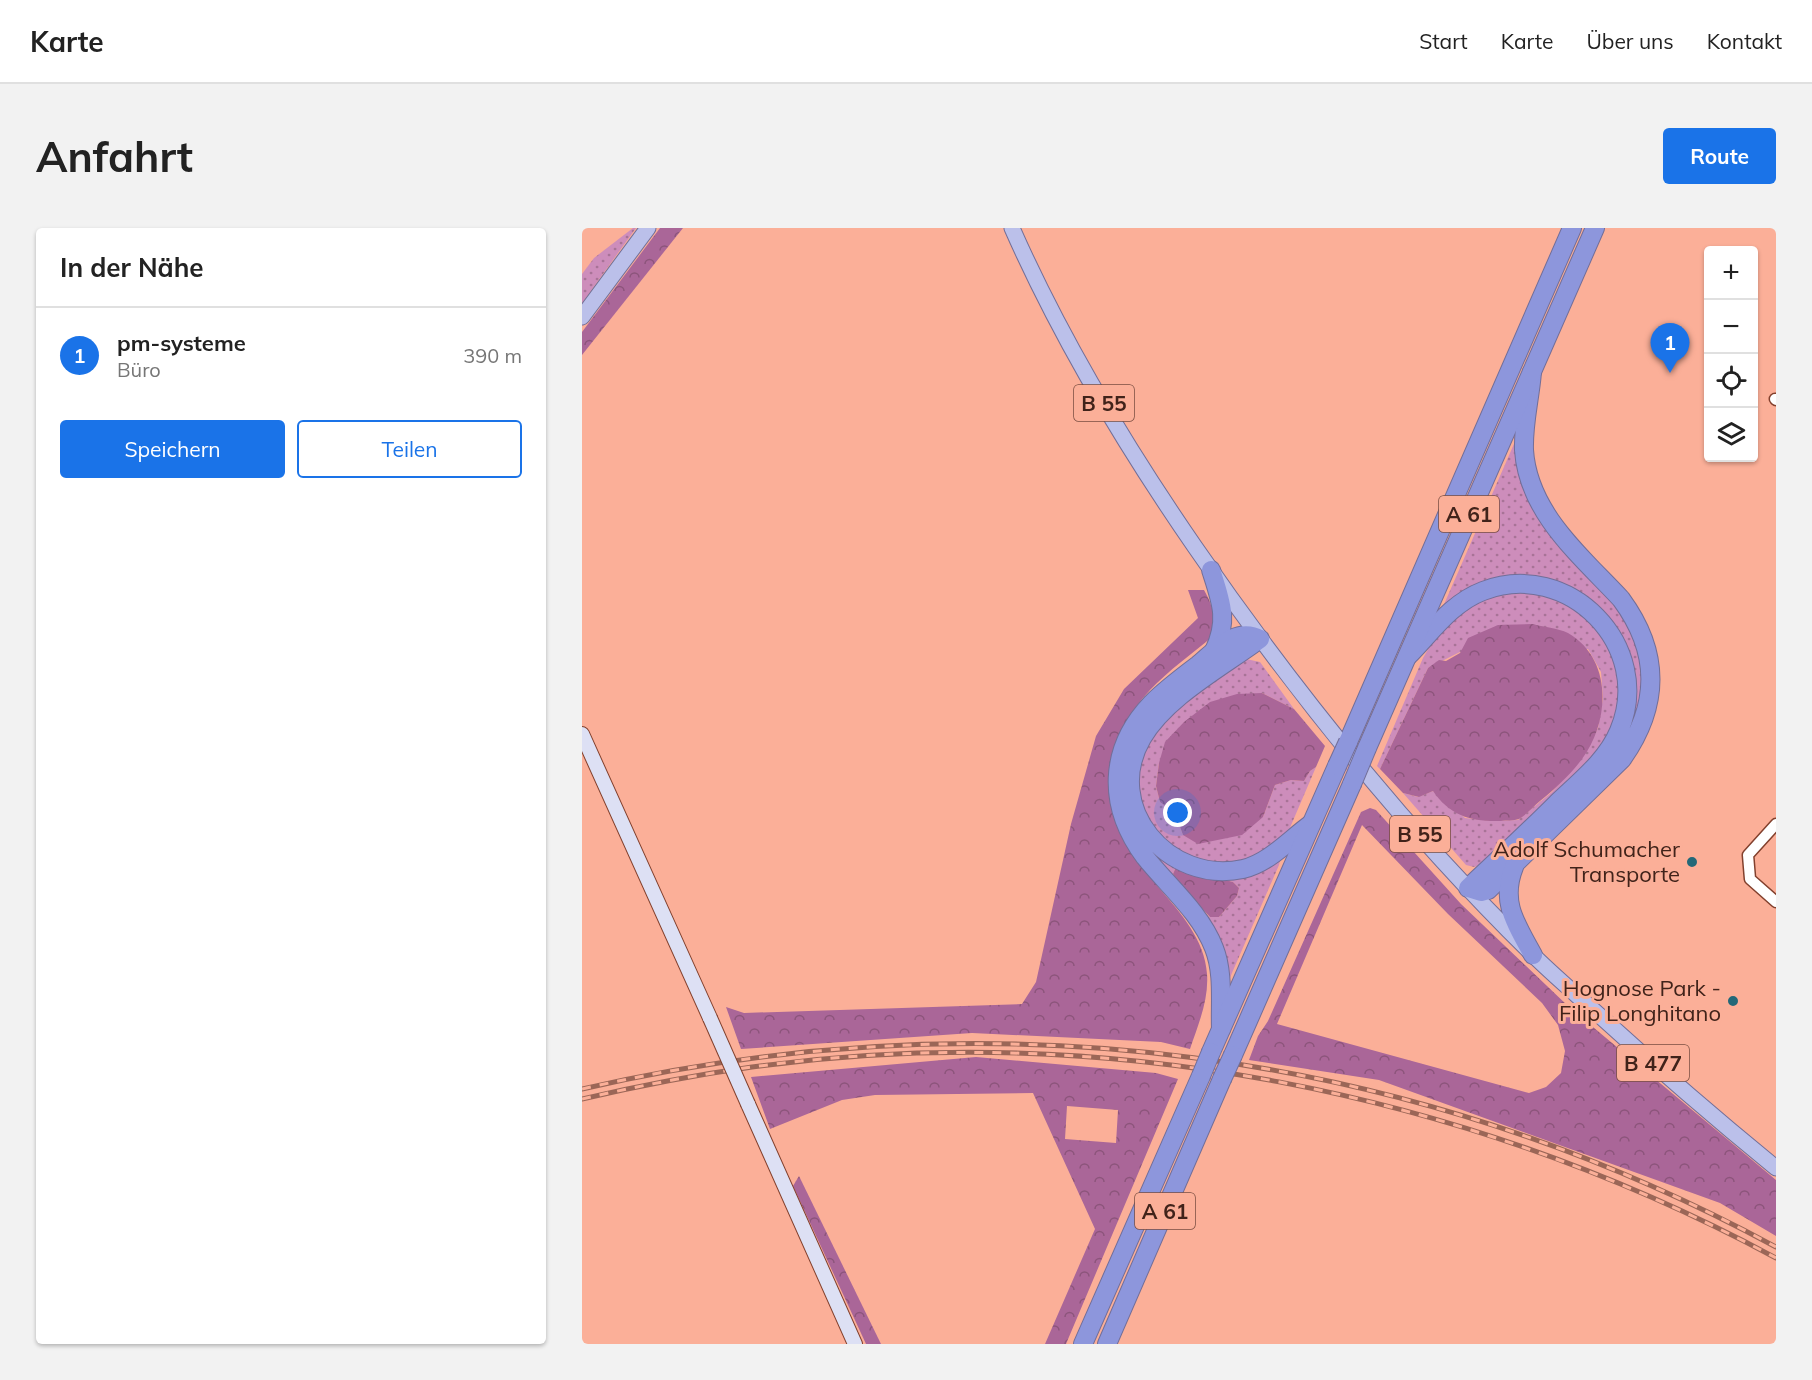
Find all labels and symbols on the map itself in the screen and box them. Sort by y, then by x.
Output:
pin: 1 [1650,324,1690,373]
road number: B 55 [1074,385,1134,421]
road number: A 61 [1439,496,1499,532]
your location [1163,798,1192,827]
road number: B 55 [1390,816,1450,852]
place label: Adolf Schumacher Transporte [1493,835,1680,888]
marker: Adolf Schumacher Transporte [1685,855,1699,869]
place label: Hognose Park - Filip Longhitano [1559,974,1721,1027]
marker: Hognose Park - Filip Longhitano [1726,994,1740,1008]
road number: B 477 [1617,1045,1689,1081]
road number: A 61 [1135,1193,1195,1229]

